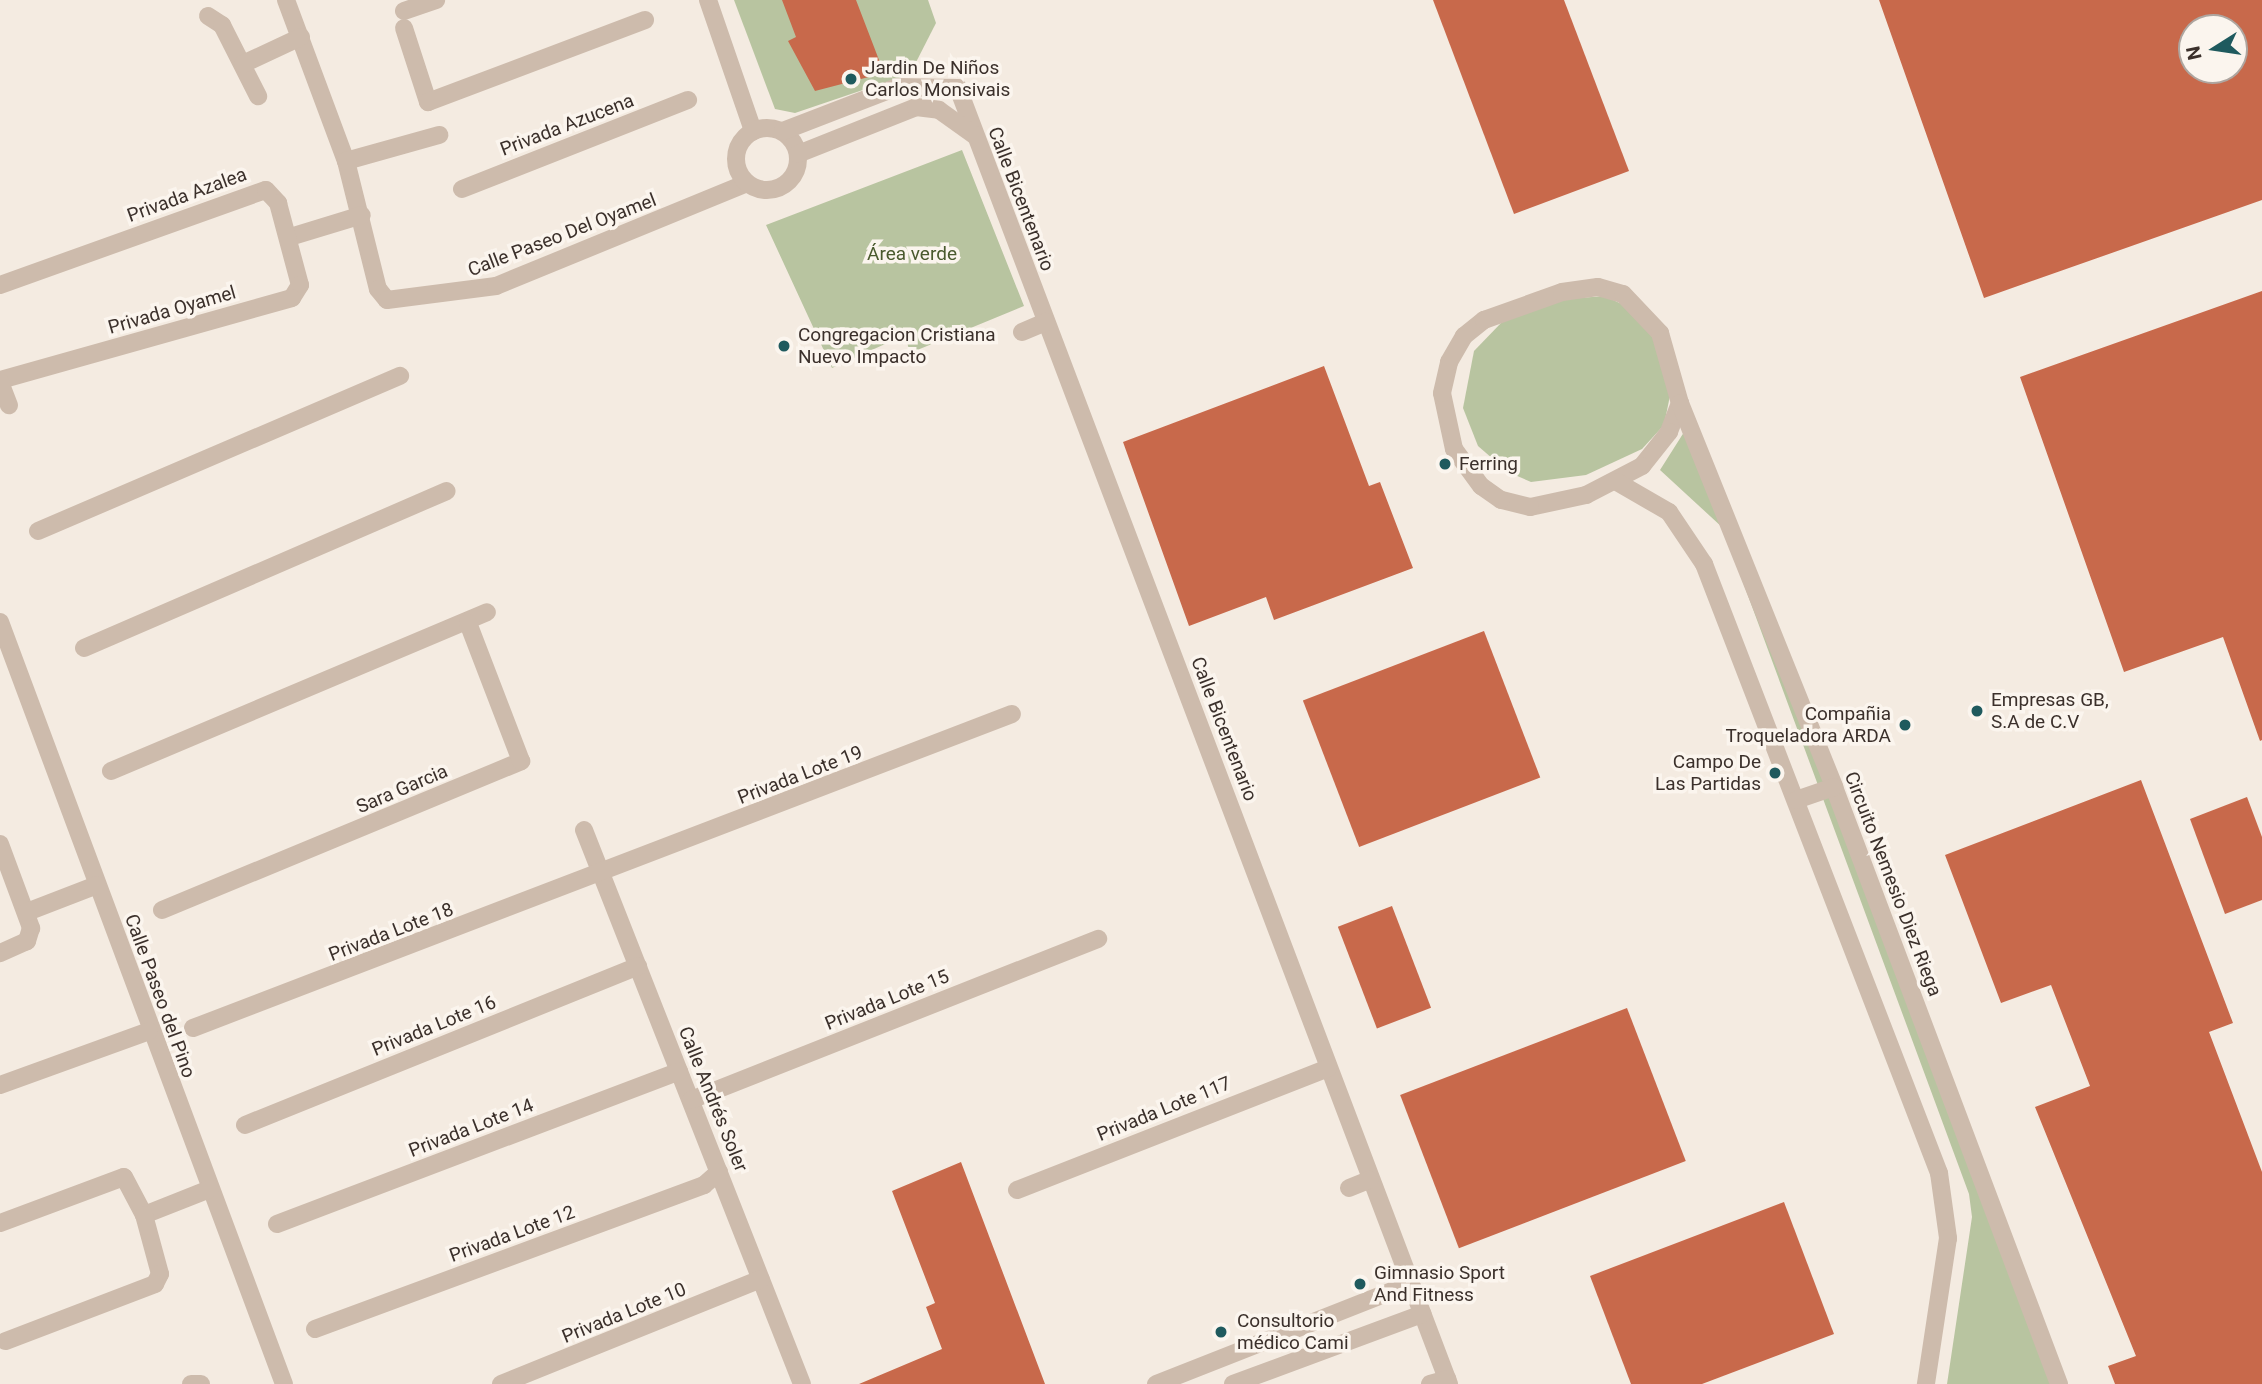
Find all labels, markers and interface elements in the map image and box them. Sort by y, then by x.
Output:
north arrow [2178,14,2248,84]
text: N [2181,44,2207,62]
place label: Jardin De Niños Carlos Monsivais [865,57,1010,101]
marker: Jardin De Niños Carlos Monsivais [843,71,859,87]
street label: Privada Azucena [497,89,637,161]
street label: Calle Bicentenario [983,124,1059,274]
street label: Privada Azalea [124,163,250,227]
street label: Calle Paseo Del Oyamel [465,189,659,281]
park label: Área verde [867,243,957,265]
street label: Privada Oyamel [106,281,238,339]
place label: Congregacion Cristiana Nuevo Impacto [798,324,996,368]
marker: Congregacion Cristiana Nuevo Impacto [776,338,792,354]
place label: Ferring [1459,453,1518,475]
marker: Ferring [1437,456,1453,472]
street label: Calle Bicentenario [1186,654,1262,804]
place label: Empresas GB, S.A de C.V [1991,689,2109,733]
place label: Compañia Troqueladora ARDA [1726,703,1891,747]
marker: Empresas GB, S.A de C.V [1969,703,1985,719]
marker: Compañia Troqueladora ARDA [1897,717,1913,733]
street label: Privada Lote 19 [734,741,866,809]
place label: Campo De Las Partidas [1655,751,1761,795]
street label: Sara Garcia [353,760,451,818]
marker: Campo De Las Partidas [1767,765,1783,781]
street label: Circuito Nemesio Diez Riega [1840,768,1946,1000]
street label: Privada Lote 18 [325,898,457,966]
street label: Calle Paseo del Pino [120,911,200,1081]
street label: Privada Lote 15 [822,965,952,1035]
street label: Privada Lote 16 [369,991,499,1061]
street label: Calle Andrés Soler [674,1023,752,1175]
street label: Privada Lote 117 [1094,1072,1234,1146]
street label: Privada Lote 14 [405,1094,537,1162]
street label: Privada Lote 12 [446,1201,578,1267]
place label: Gimnasio Sport And Fitness [1374,1262,1505,1306]
marker: Gimnasio Sport And Fitness [1352,1276,1368,1292]
street label: Privada Lote 10 [559,1278,689,1348]
place label: Consultorio médico Cami [1237,1310,1349,1354]
marker: Consultorio médico Cami [1211,1322,1231,1342]

